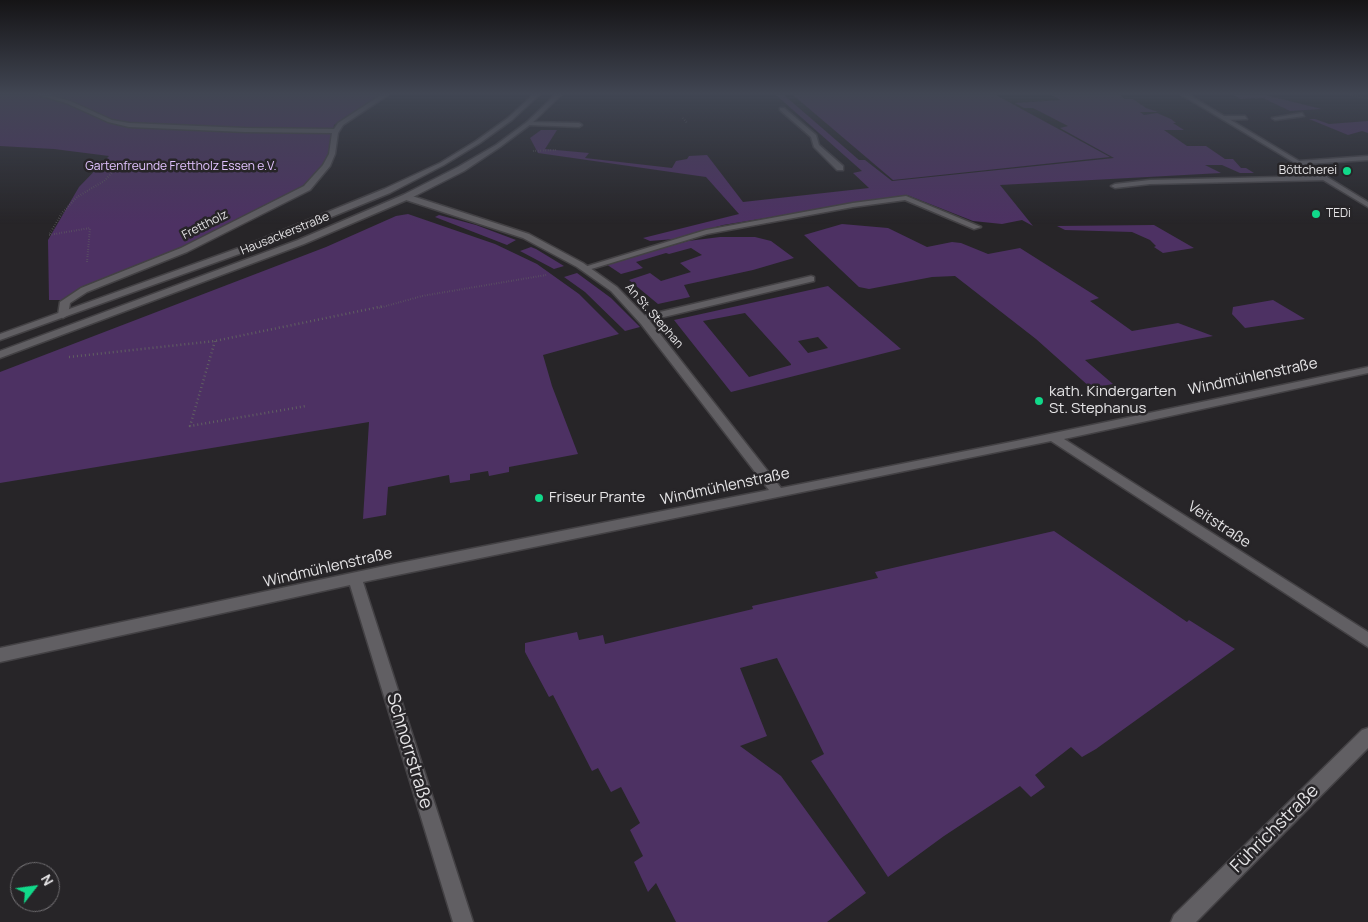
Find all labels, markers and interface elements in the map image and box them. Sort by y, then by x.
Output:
park label: Gartenfreunde Frettholz Essen e.V. [85,160,277,174]
place label: Böttcherei [1279,164,1337,178]
marker: Böttcherei [1341,165,1353,177]
street label: Frettholz [180,207,230,243]
place label: TEDi [1326,207,1351,221]
marker: TEDi [1310,208,1322,220]
street label: Hausackerstraße [238,210,332,258]
street label: An St. Stephan [622,280,686,352]
street label: Windmühlenstraße [1187,355,1319,399]
place label: kath. Kindergarten St. Stephanus [1049,383,1176,418]
marker: kath. Kindergarten St. Stephanus [1033,395,1045,407]
street label: Windmühlenstraße [659,465,791,509]
place label: Friseur Prante [549,489,645,507]
marker: Friseur Prante [533,492,545,504]
street label: Veitstraße [1184,498,1254,552]
street label: Windmühlenstraße [262,544,394,592]
street label: Schnorrstraße [381,691,437,811]
street label: Führichstraße [1226,780,1324,878]
north arrow [10,862,60,912]
text: N [37,871,58,889]

